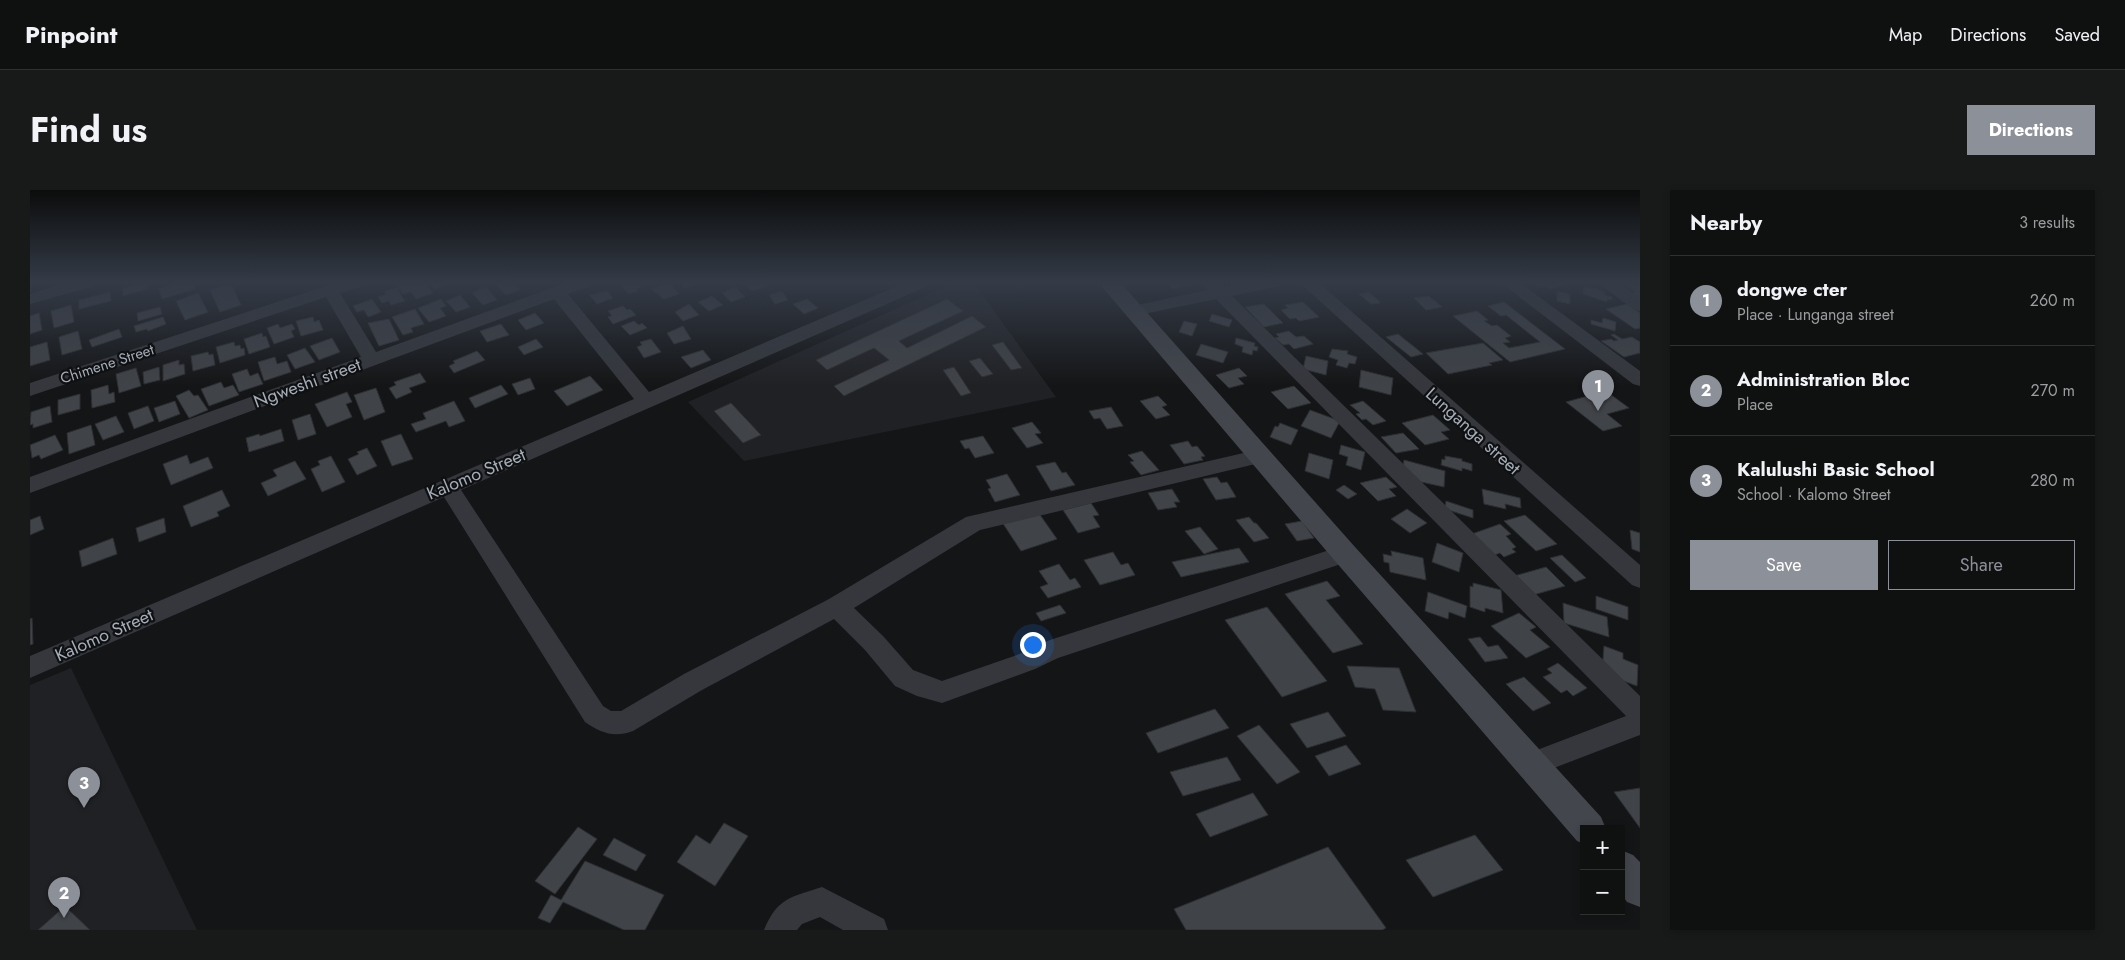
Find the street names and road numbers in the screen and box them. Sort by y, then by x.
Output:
street label: Chimene Street [57,338,157,390]
street label: Ngweshi street [250,351,365,414]
street label: Lunganga street [1420,381,1527,481]
street label: Kalomo Street [423,441,530,506]
street label: Kalomo Street [51,601,158,668]

